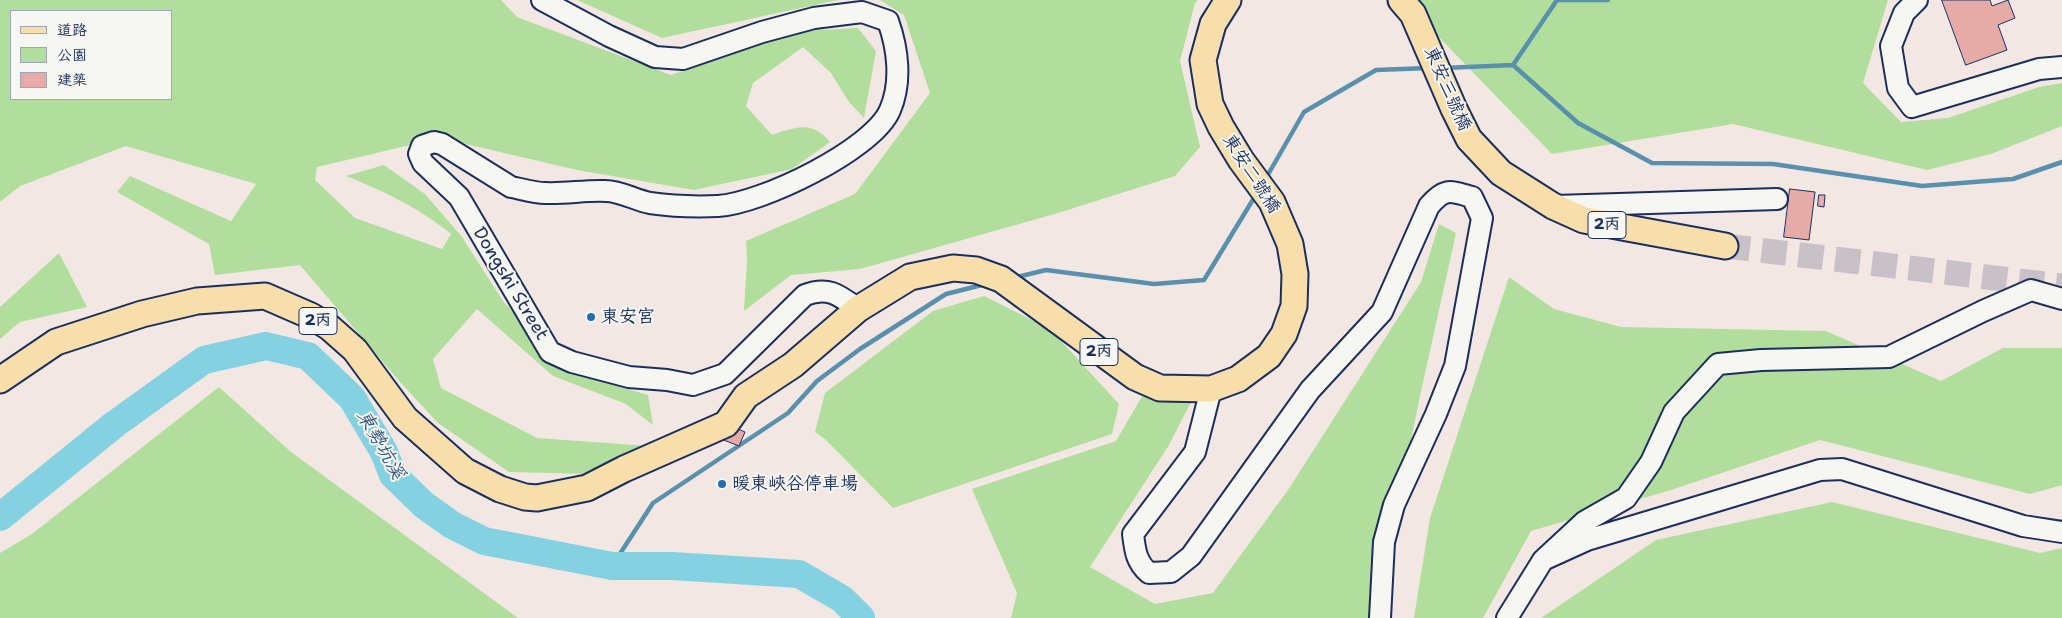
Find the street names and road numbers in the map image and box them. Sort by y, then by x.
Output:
street label: 東安三號橋 [1419,43,1475,135]
street label: 東安二號橋 [1217,130,1285,218]
road number: 2丙 [1588,212,1626,238]
street label: Dongshi Street [468,224,552,344]
road number: 2丙 [299,308,337,334]
road number: 2丙 [1080,338,1118,366]

